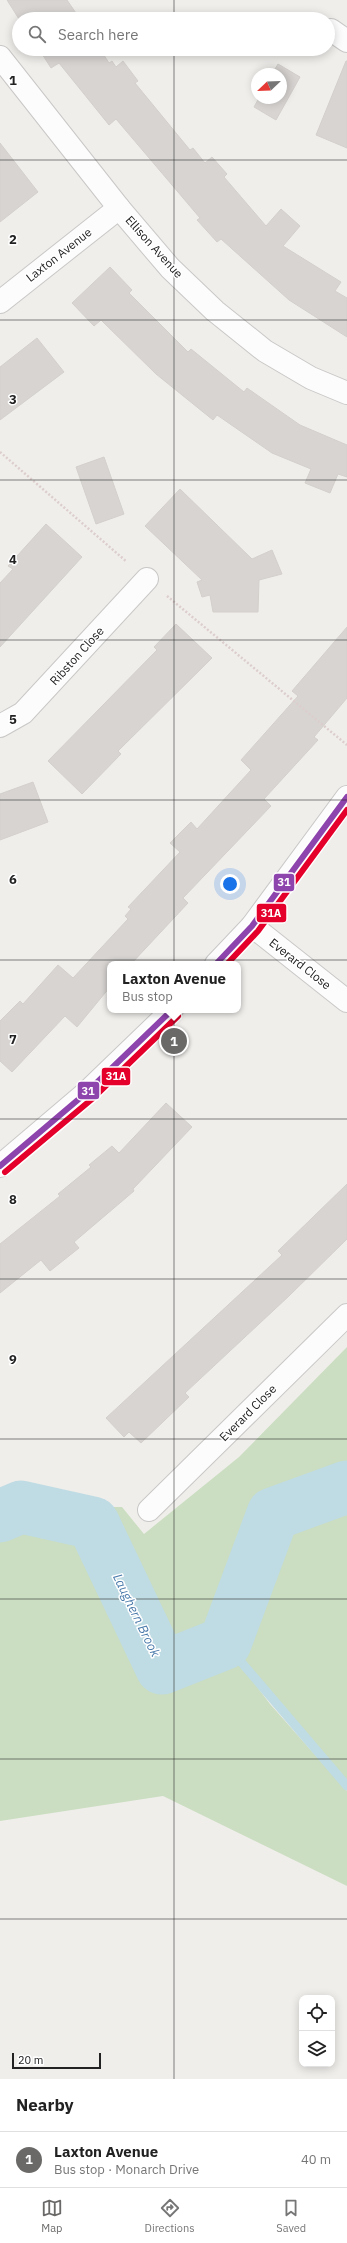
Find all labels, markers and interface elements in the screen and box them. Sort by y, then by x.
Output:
search box [12,12,335,56]
icon: search [26,23,48,45]
text: Search here [58,25,138,44]
north arrow [251,68,287,104]
text: 1 [9,72,17,89]
street label: Ellison Avenue [122,212,187,281]
street label: Laxton Avenue [23,224,95,285]
text: 2 [9,231,17,248]
text: 3 [9,391,17,408]
text: 4 [9,551,17,568]
street label: Ribston Close [46,623,107,688]
text: 5 [9,711,17,728]
text: 6 [9,871,17,888]
line badge: 31 [273,873,295,892]
your location [220,874,240,894]
text: 31 [277,875,291,889]
line badge: 31A [256,903,287,923]
text: 31A [261,906,282,920]
street label: Everard Close [266,935,334,993]
popup [107,961,241,1013]
text: Laxton Avenue [122,969,226,988]
text: Bus stop [122,988,173,1005]
pin: 1 [161,1026,187,1056]
text: 7 [9,1031,17,1048]
line badge: 31A [101,1067,131,1086]
text: 31A [106,1069,127,1083]
line badge: 31 [77,1081,100,1100]
text: 31 [81,1084,95,1098]
text: 8 [9,1191,17,1208]
text: 9 [9,1351,17,1368]
street label: Everard Close [216,1381,279,1444]
water label: Laughern Brook [109,1571,164,1660]
map controls [299,1995,335,2067]
button: locate [299,1995,335,2031]
button: layers [299,2031,335,2067]
scale bar [12,2051,101,2070]
text: 20 m [18,2053,43,2067]
text: Nearby [16,2094,74,2116]
text: Laxton Avenue [54,2142,158,2161]
text: 1 [25,2151,33,2168]
text: 40 m [301,2151,331,2168]
text: Bus stop · Monarch Drive [54,2161,199,2178]
tab: Map [41,2197,63,2235]
tab: Directions [145,2197,195,2235]
tab: Saved [276,2197,306,2235]

